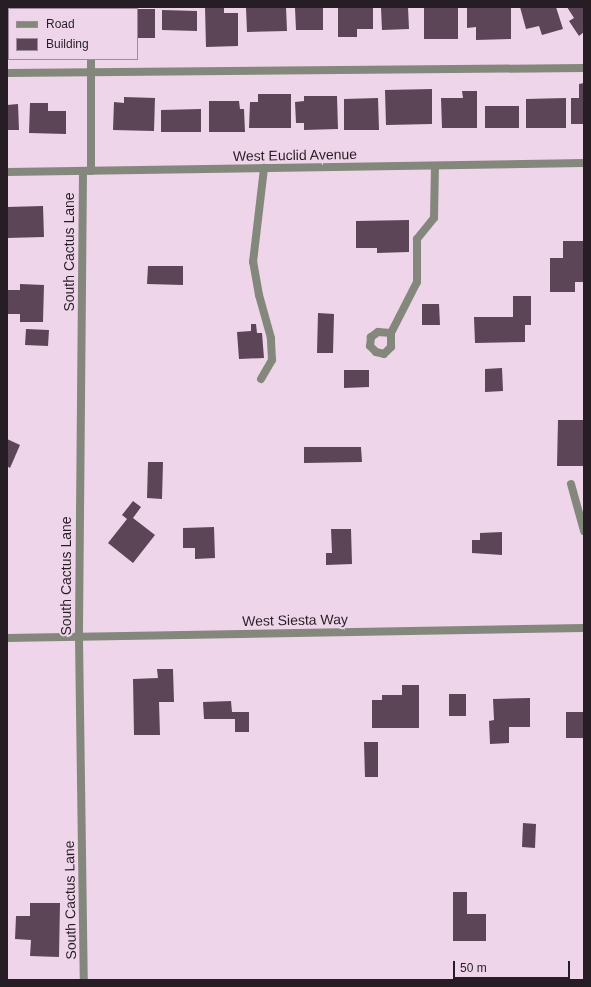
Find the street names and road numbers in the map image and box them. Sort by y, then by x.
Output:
street label: West Euclid Avenue [232,146,358,164]
street label: South Cactus Lane [61,192,77,312]
street label: South Cactus Lane [58,516,74,636]
street label: West Siesta Way [242,611,348,629]
street label: South Cactus Lane [61,840,79,960]

